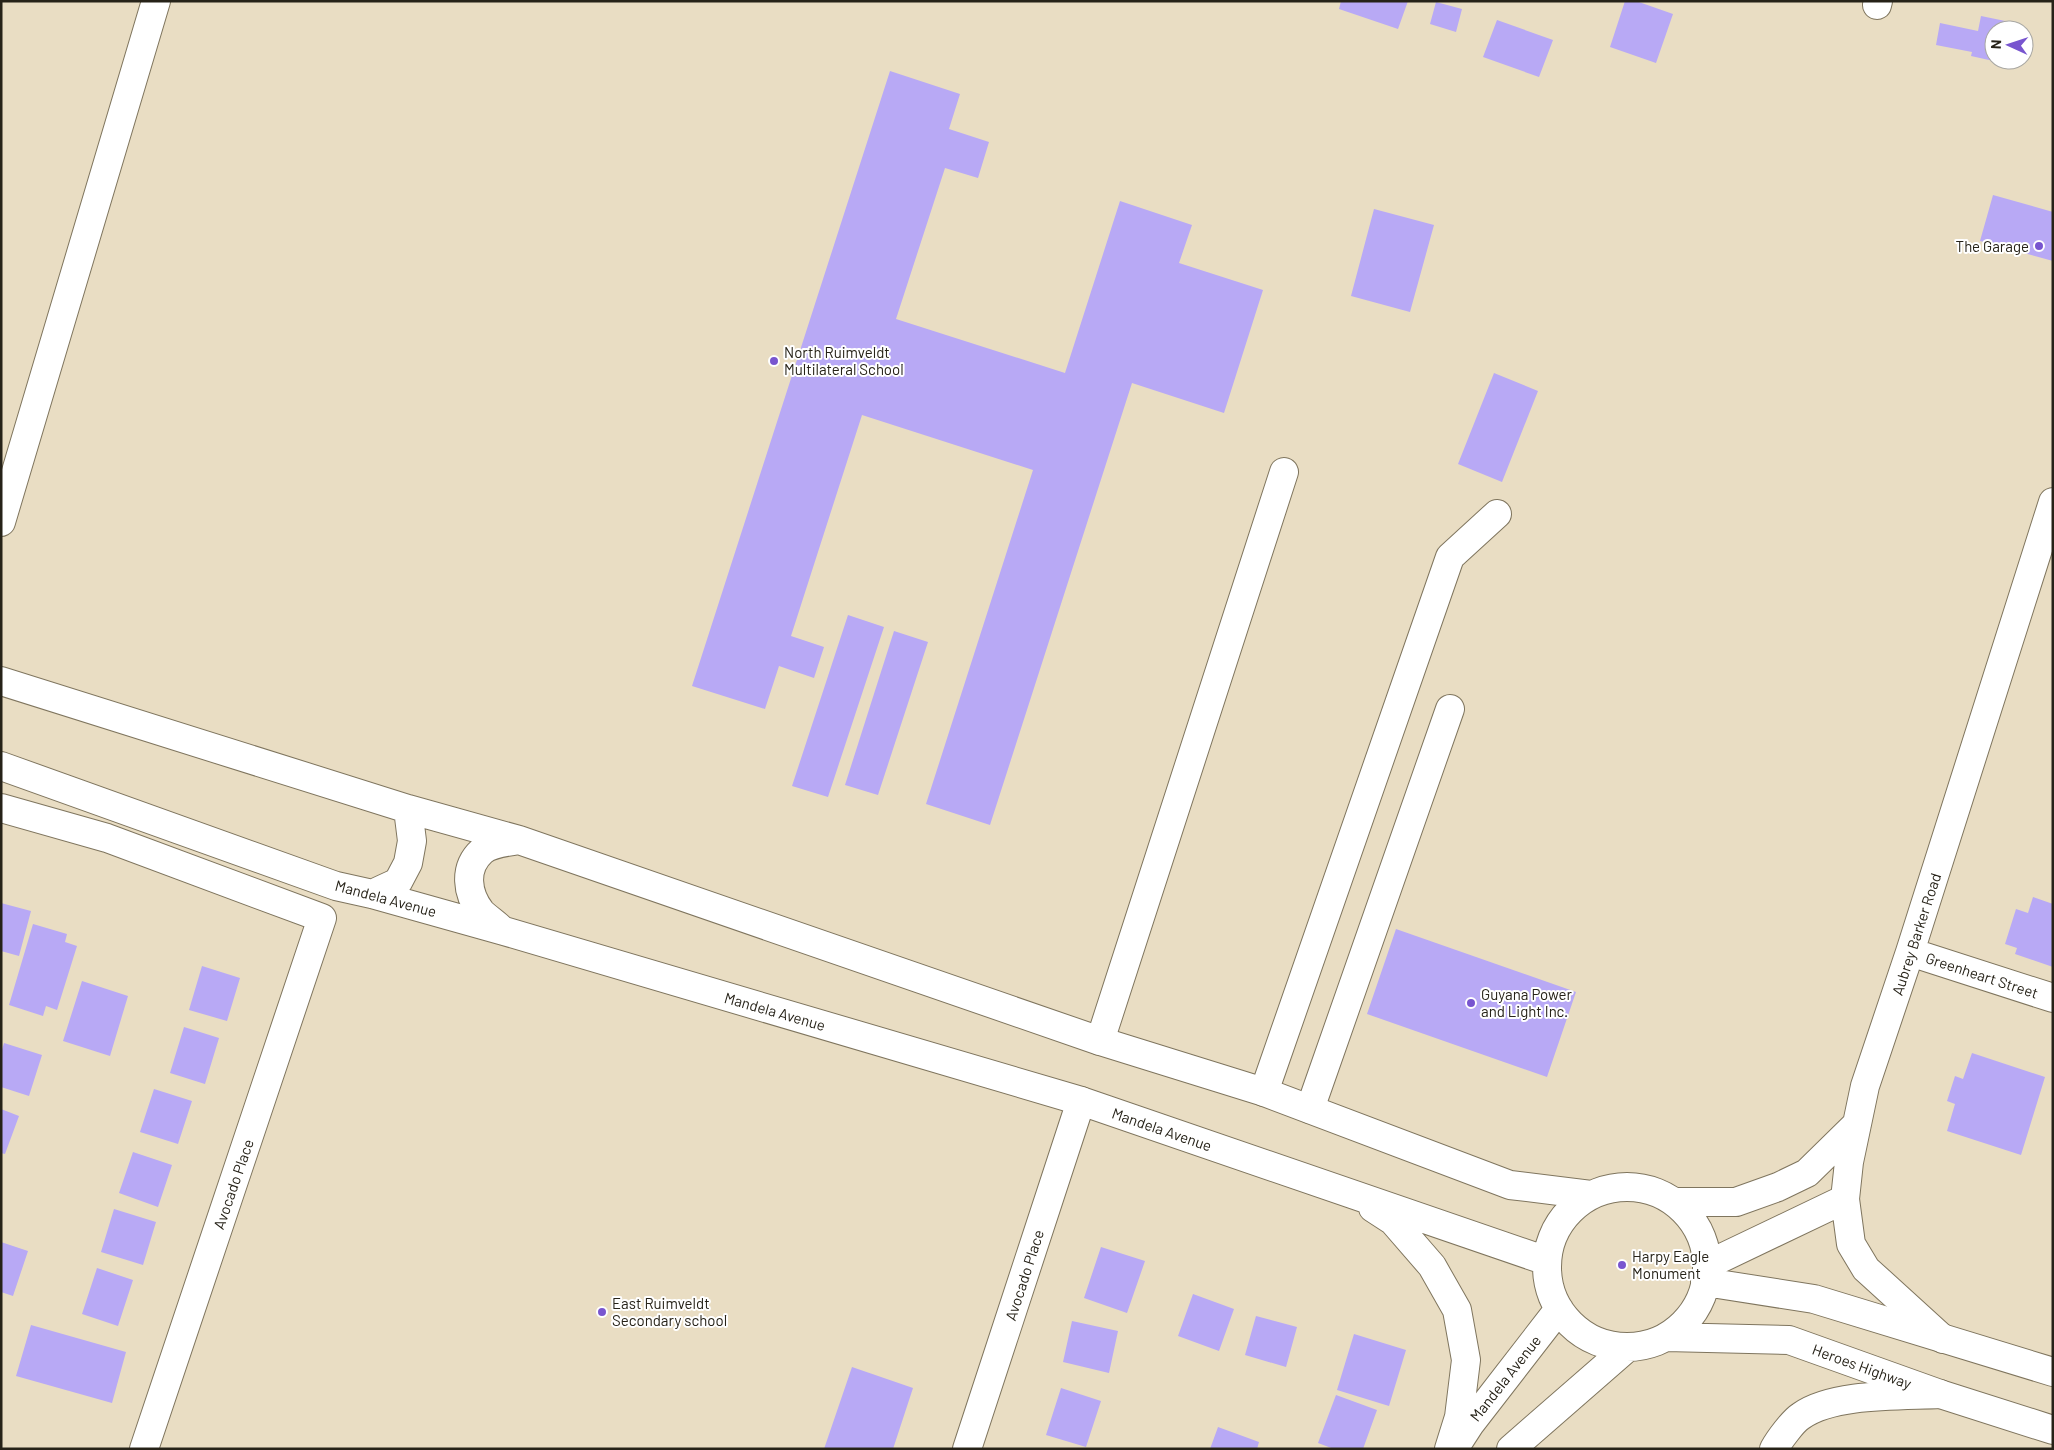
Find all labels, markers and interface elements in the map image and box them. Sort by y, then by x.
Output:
north arrow [1984,20,2034,70]
text: N [1987,39,2004,49]
place label: The Garage [1956,237,2029,255]
marker: The Garage [2033,240,2045,252]
place label: North Ruimveldt Multilateral School [784,343,904,378]
marker: North Ruimveldt Multilateral School [768,355,780,367]
street label: Aubrey Barker Road [1888,870,1944,998]
street label: Mandela Avenue [333,876,439,920]
street label: Greenheart Street [1923,948,2041,1002]
place label: Guyana Power and Light Inc. [1481,985,1572,1020]
street label: Mandela Avenue [722,988,828,1034]
marker: Guyana Power and Light Inc. [1465,997,1477,1009]
street label: Mandela Avenue [1110,1104,1214,1154]
street label: Avocado Place [209,1136,257,1232]
street label: Avocado Place [1001,1227,1047,1323]
place label: Harpy Eagle Monument [1632,1247,1709,1282]
marker: Harpy Eagle Monument [1616,1259,1628,1271]
place label: East Ruimveldt Secondary school [612,1294,727,1329]
marker: East Ruimveldt Secondary school [596,1306,608,1318]
street label: Mandela Avenue [1466,1331,1544,1425]
street label: Heroes Highway [1810,1340,1914,1392]

